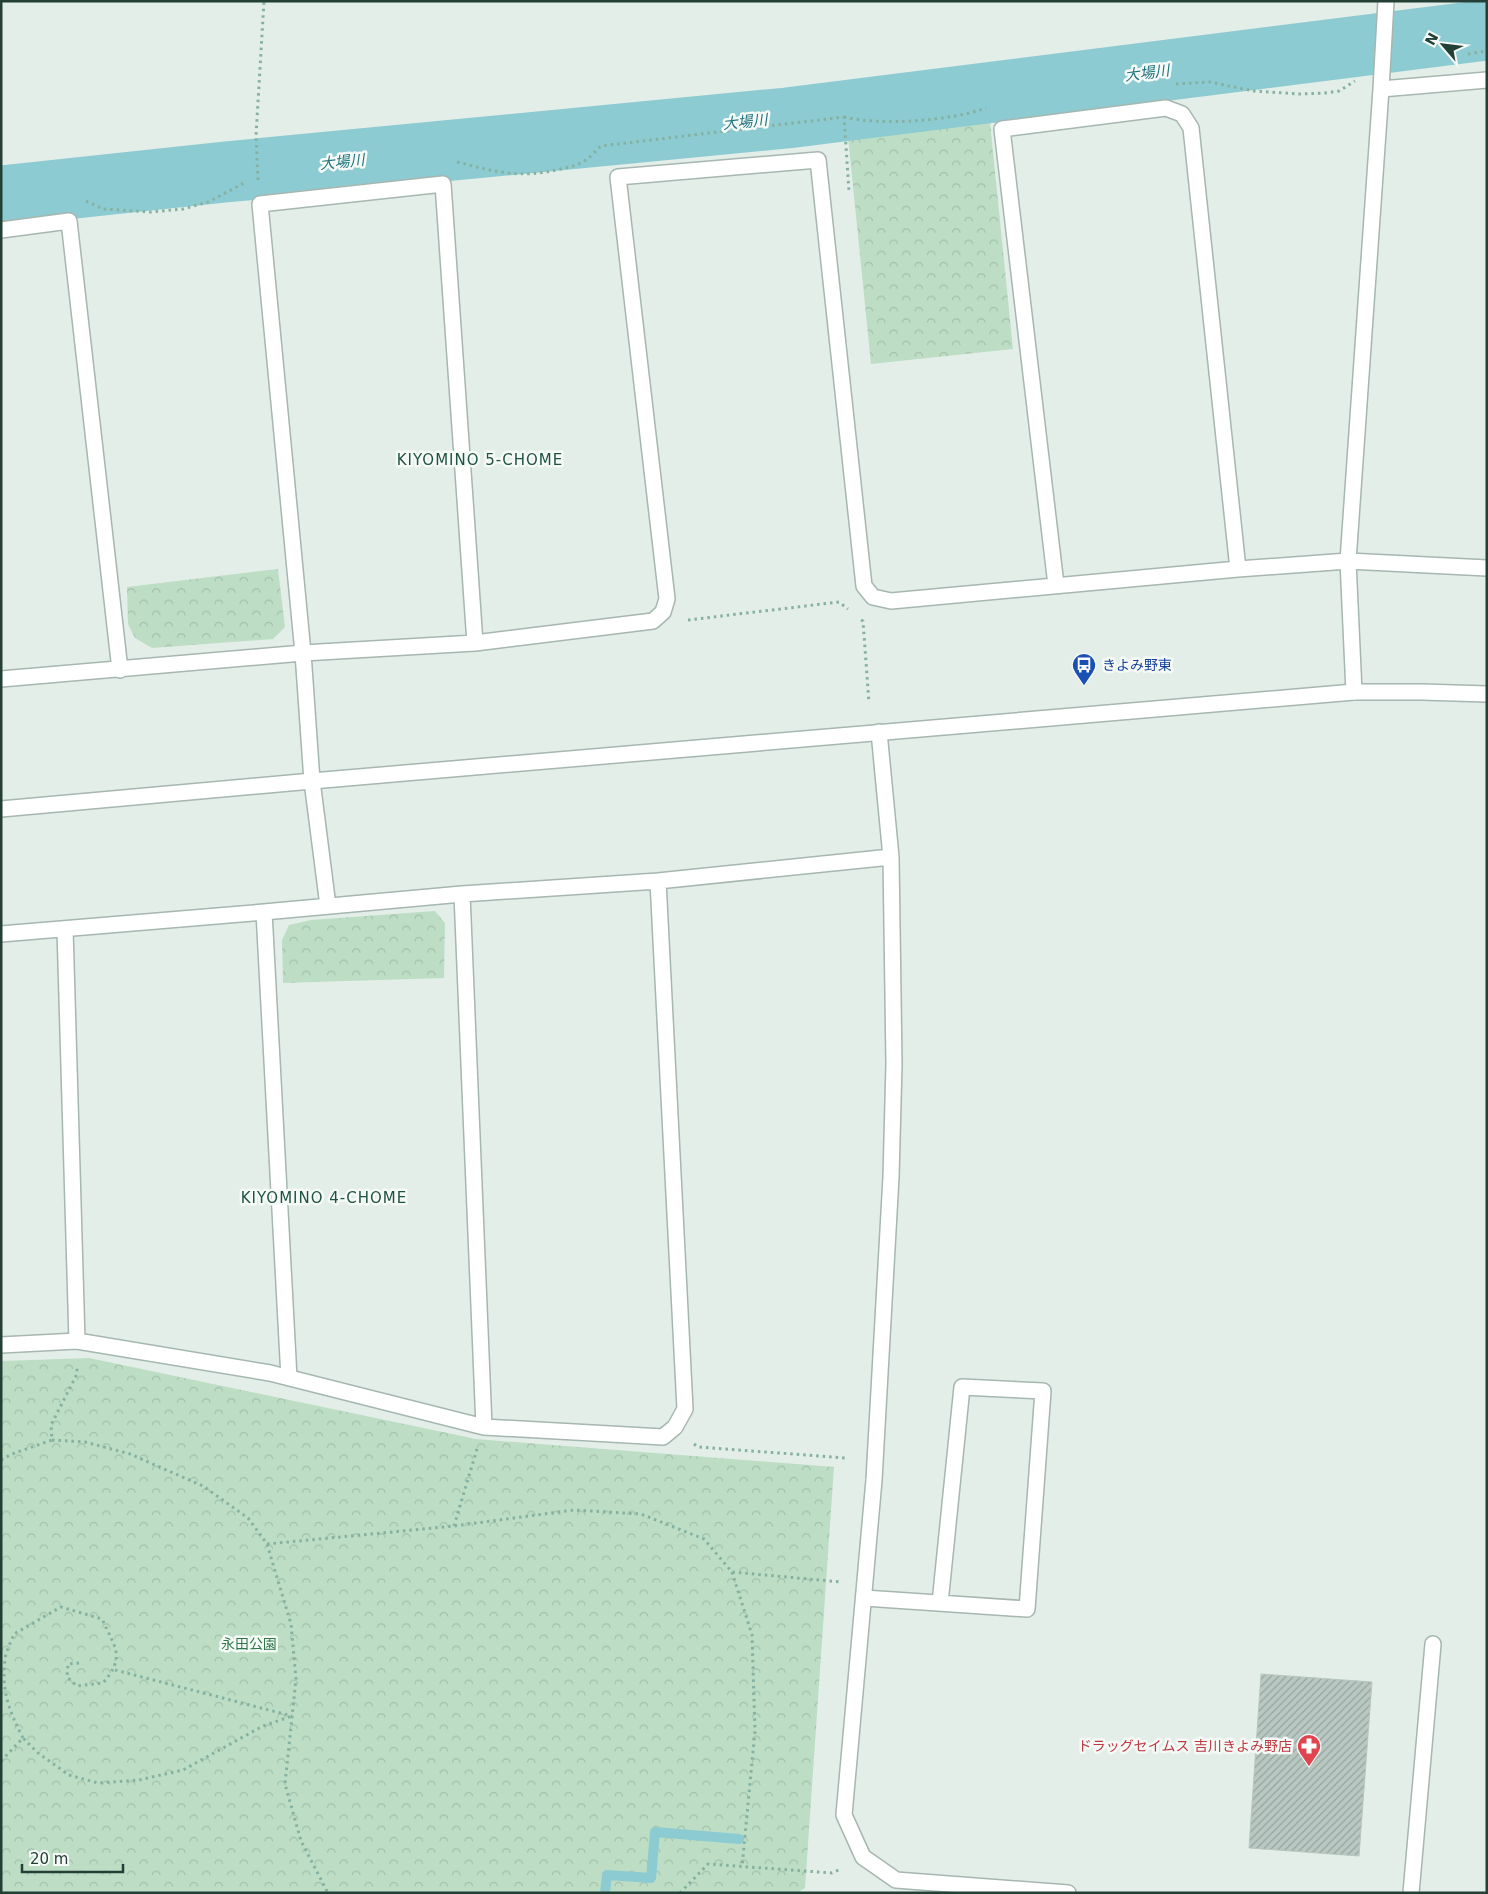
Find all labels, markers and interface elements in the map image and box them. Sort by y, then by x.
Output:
north arrow [1418,20,1468,70]
text: N [1422,30,1441,48]
water label: 大場川 [1124,61,1172,85]
water label: 大場川 [722,110,770,133]
water label: 大場川 [319,150,367,173]
district label: KIYOMINO 5-CHOME [397,451,563,469]
bus stop icon: きよみ野東 [1071,652,1097,686]
place label: きよみ野東 [1102,657,1172,673]
district label: KIYOMINO 4-CHOME [241,1189,407,1207]
park label: 永田公園 [221,1636,277,1652]
pharmacy icon: ドラッグセイムス 吉川きよみ野店 [1296,1733,1322,1767]
place label: ドラッグセイムス 吉川きよみ野店 [1078,1738,1292,1754]
scale bar [22,1842,124,1874]
text: 20 m [30,1850,68,1868]

